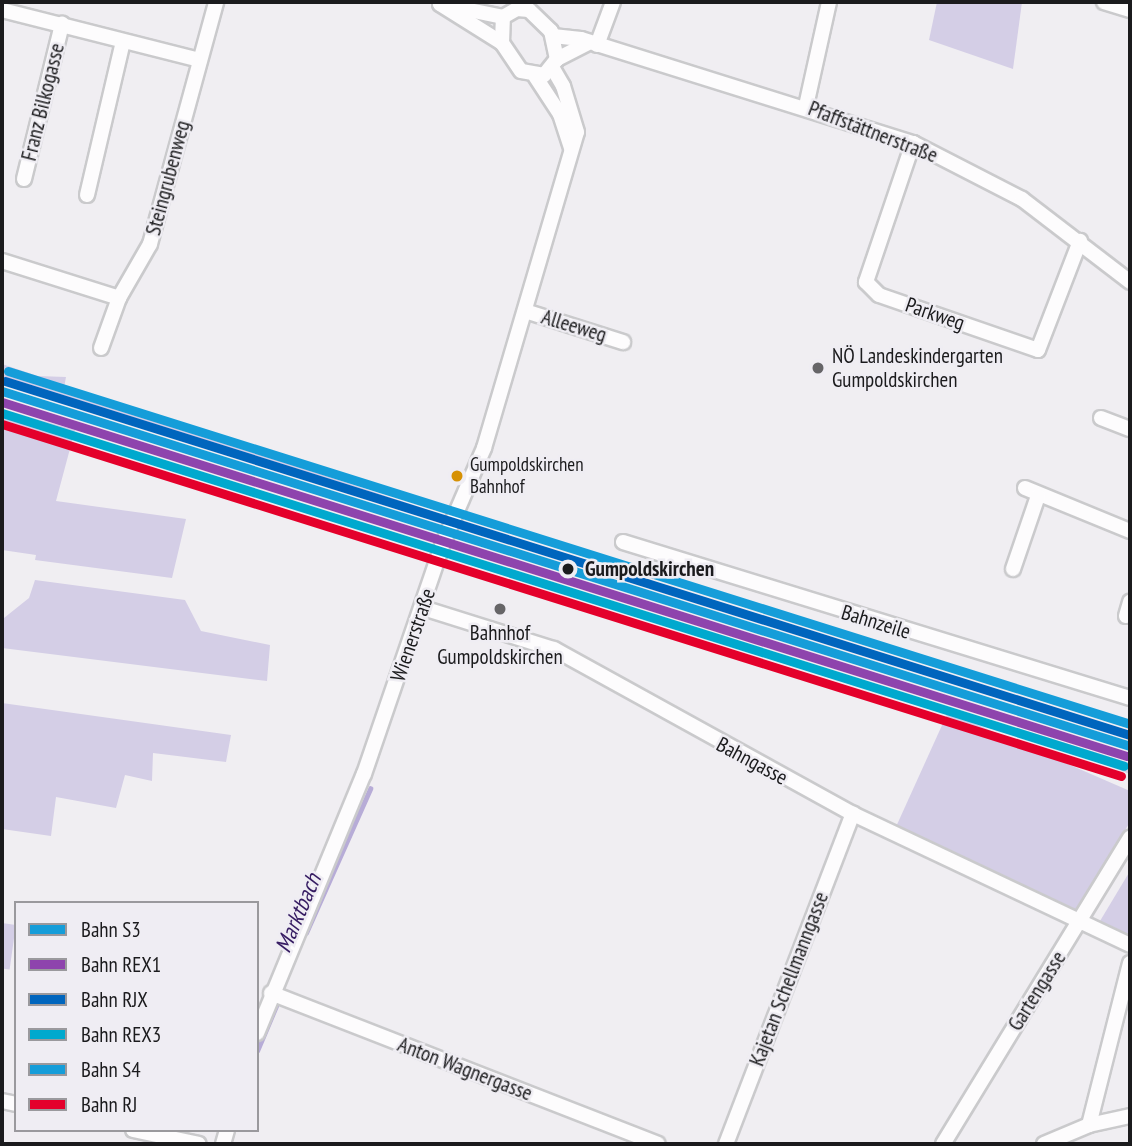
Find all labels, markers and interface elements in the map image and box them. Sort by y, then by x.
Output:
street label: Franz Bilkogasse [16,40,70,164]
street label: Pfaffstättnerstraße [805,96,941,168]
street label: Steingrubenweg [141,118,195,238]
street label: Parkweg [902,292,968,336]
street label: Alleeweg [539,304,609,348]
place label: NÖ Landeskindergarten Gumpoldskirchen [832,343,1003,393]
marker: NÖ Landeskindergarten Gumpoldskirchen [810,360,826,376]
place label: Gumpoldskirchen Bahnhof [470,454,584,498]
marker: Gumpoldskirchen Bahnhof [450,469,464,483]
place label: Gumpoldskirchen [585,556,714,582]
marker: Gumpoldskirchen [557,558,579,580]
street label: Wienerstraße [385,585,441,685]
street label: Bahnzeile [838,600,914,644]
marker: Bahnhof Gumpoldskirchen [492,601,508,617]
place label: Bahnhof Gumpoldskirchen [437,620,563,670]
street label: Bahngasse [712,732,792,790]
water label: Marktbach [269,869,327,957]
street label: Kajetan Schellmanngasse [744,888,834,1070]
legend [14,901,259,1132]
text: Bahn S3 [81,916,141,943]
street label: Gartengasse [1003,947,1071,1035]
text: Bahn REX1 [81,951,161,978]
text: Bahn RJX [81,986,148,1013]
text: Bahn REX3 [81,1021,161,1048]
street label: Anton Wagnergasse [394,1032,536,1106]
text: Bahn S4 [81,1056,141,1083]
text: Bahn RJ [81,1091,137,1118]

